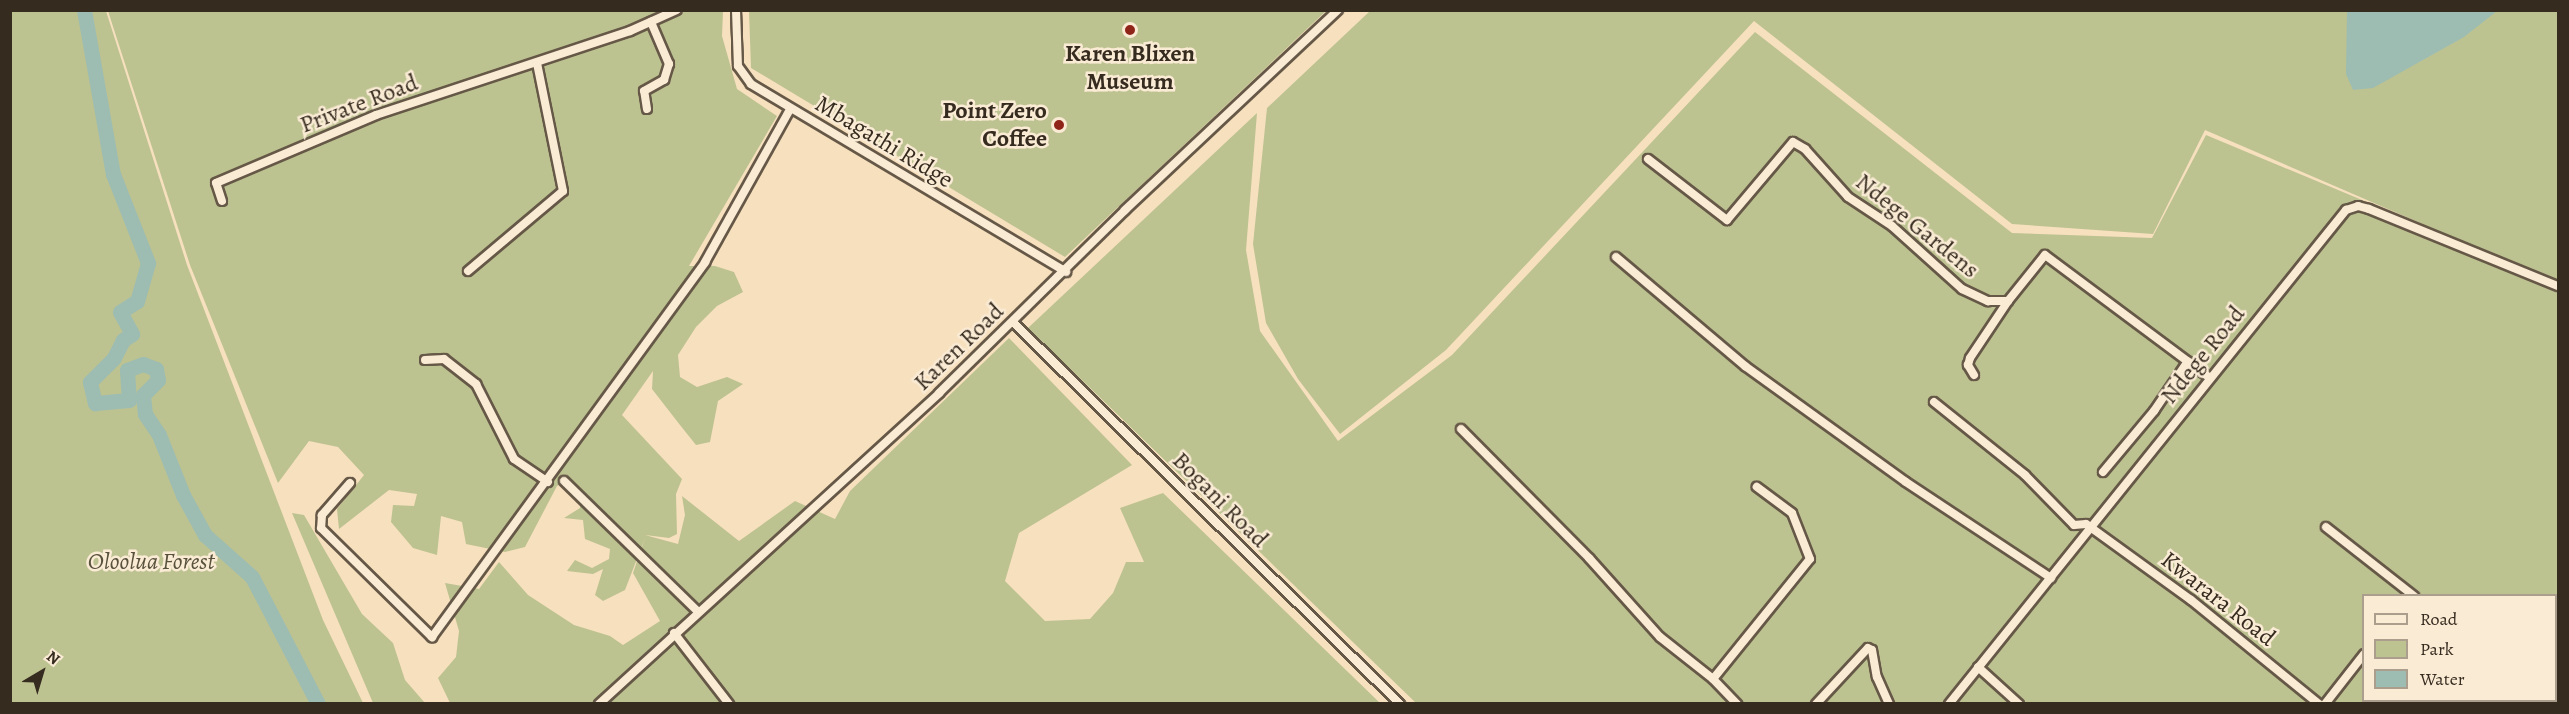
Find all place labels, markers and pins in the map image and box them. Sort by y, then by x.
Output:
marker: Karen Blixen Museum [1123,23,1137,37]
place label: Karen Blixen Museum [1065,40,1195,96]
place label: Point Zero Coffee [942,97,1047,153]
marker: Point Zero Coffee [1052,118,1066,132]

